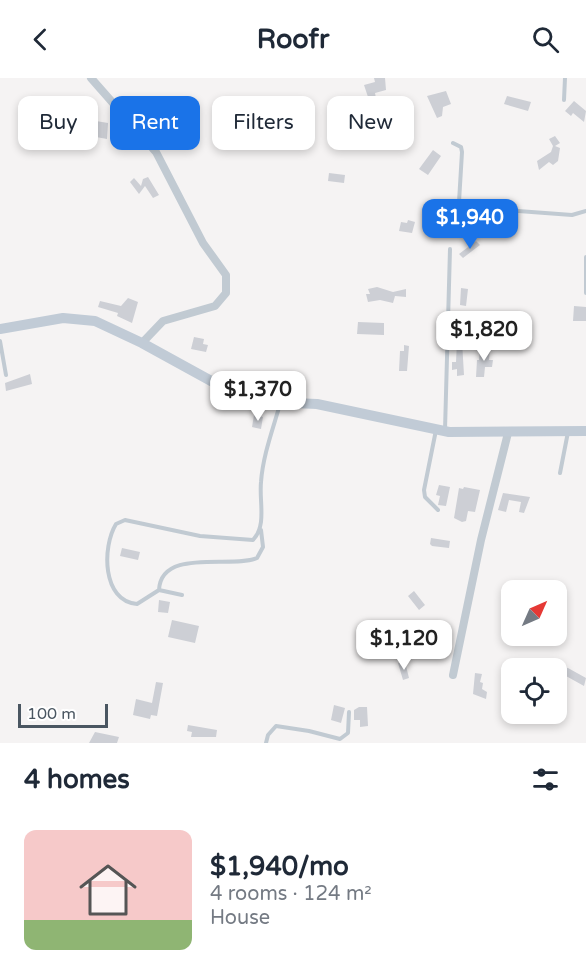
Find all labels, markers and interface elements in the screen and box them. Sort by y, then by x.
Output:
icon: back [24,23,57,56]
text: Roofr [257,23,329,56]
icon: search [529,23,562,56]
chip: Buy [18,96,98,150]
chip: Rent [110,96,200,150]
chip: Filters [212,96,315,150]
chip: New [327,96,414,150]
pin: $1,940 [421,199,519,250]
text: $1,940 [436,206,504,230]
pin: $1,820 [435,311,533,362]
text: $1,820 [450,318,518,342]
pin: $1,370 [209,371,307,422]
text: $1,370 [224,378,292,402]
north arrow [501,580,567,646]
map controls [501,580,567,724]
pin: $1,120 [355,620,453,671]
text: $1,120 [370,627,438,651]
button: locate [501,658,567,724]
scale bar [18,701,108,728]
text: 100 m [27,704,76,724]
icon: filters [529,763,562,796]
text: 4 homes [24,764,130,795]
text: $1,940/mo [210,851,349,882]
icon: home [72,854,144,926]
text: 4 rooms · 124 m² [210,882,372,906]
text: House [210,906,270,930]

